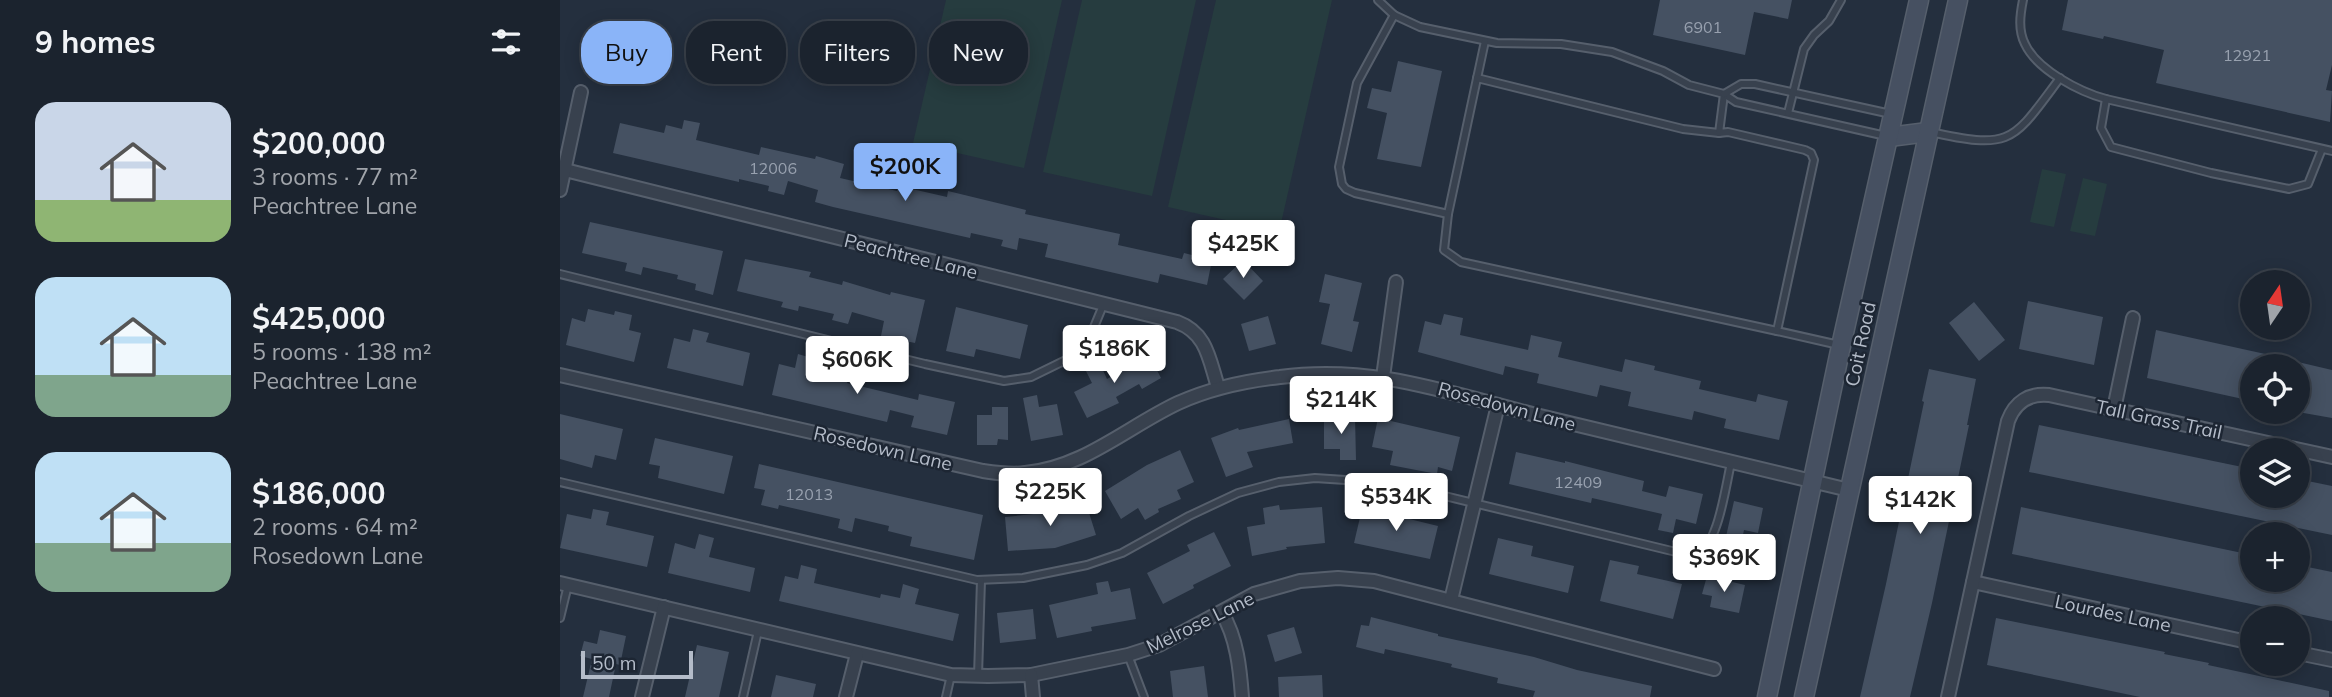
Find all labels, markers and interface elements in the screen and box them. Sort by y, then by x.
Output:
house number: 6901 [1684,17,1722,37]
chip: Buy [581,21,672,84]
chip: Rent [686,21,786,84]
chip: Filters [800,21,915,84]
chip: New [929,21,1028,84]
text: 9 homes [35,23,156,61]
icon: filters [487,23,525,61]
house number: 12921 [2223,45,2271,65]
text: $200,000 [252,124,385,162]
icon: home [91,130,175,214]
pin: $200K [856,144,954,203]
text: $200K [870,151,940,180]
house number: 12006 [749,158,797,178]
text: 3 rooms · 77 m² [252,162,418,191]
text: Peachtree Lane [252,191,417,220]
pin: $425K [1194,220,1292,280]
street label: Peachtree Lane [842,228,980,284]
text: $425K [1208,228,1278,257]
north arrow [2240,270,2310,340]
map controls [2240,270,2310,676]
text: $425,000 [252,299,385,337]
street label: Coit Road [1839,299,1881,389]
icon: home [91,305,175,389]
pin: $186K [1065,326,1163,385]
text: $186K [1079,333,1149,362]
pin: $606K [808,336,906,396]
text: 5 rooms · 138 m² [252,337,432,366]
text: $606K [822,344,892,373]
button: locate [2240,354,2310,424]
text: Peachtree Lane [252,366,417,395]
pin: $214K [1292,376,1390,436]
street label: Rosedown Lane [1436,376,1578,436]
text: $214K [1306,384,1376,413]
street label: Tall Grass Trail [2094,394,2224,444]
street label: Rosedown Lane [811,420,955,476]
button: layers [2240,438,2310,508]
pin: $225K [1001,468,1099,528]
house number: 12409 [1554,472,1602,492]
text: $186,000 [252,474,385,512]
pin: $534K [1347,474,1445,533]
text: $225K [1015,476,1085,505]
pin: $142K [1871,476,1969,536]
icon: home [91,480,175,564]
text: $534K [1361,481,1431,510]
house number: 12013 [785,484,833,504]
text: $142K [1885,484,1955,513]
text: 2 rooms · 64 m² [252,512,418,541]
button: + [2240,522,2310,592]
pin: $369K [1675,534,1773,594]
text: Rosedown Lane [252,541,423,570]
text: $369K [1689,542,1759,571]
street label: Melrose Lane [1142,586,1258,658]
street label: Lourdes Lane [2053,589,2173,637]
button: − [2240,606,2310,676]
scale bar [581,648,693,680]
text: 50 m [592,651,636,675]

